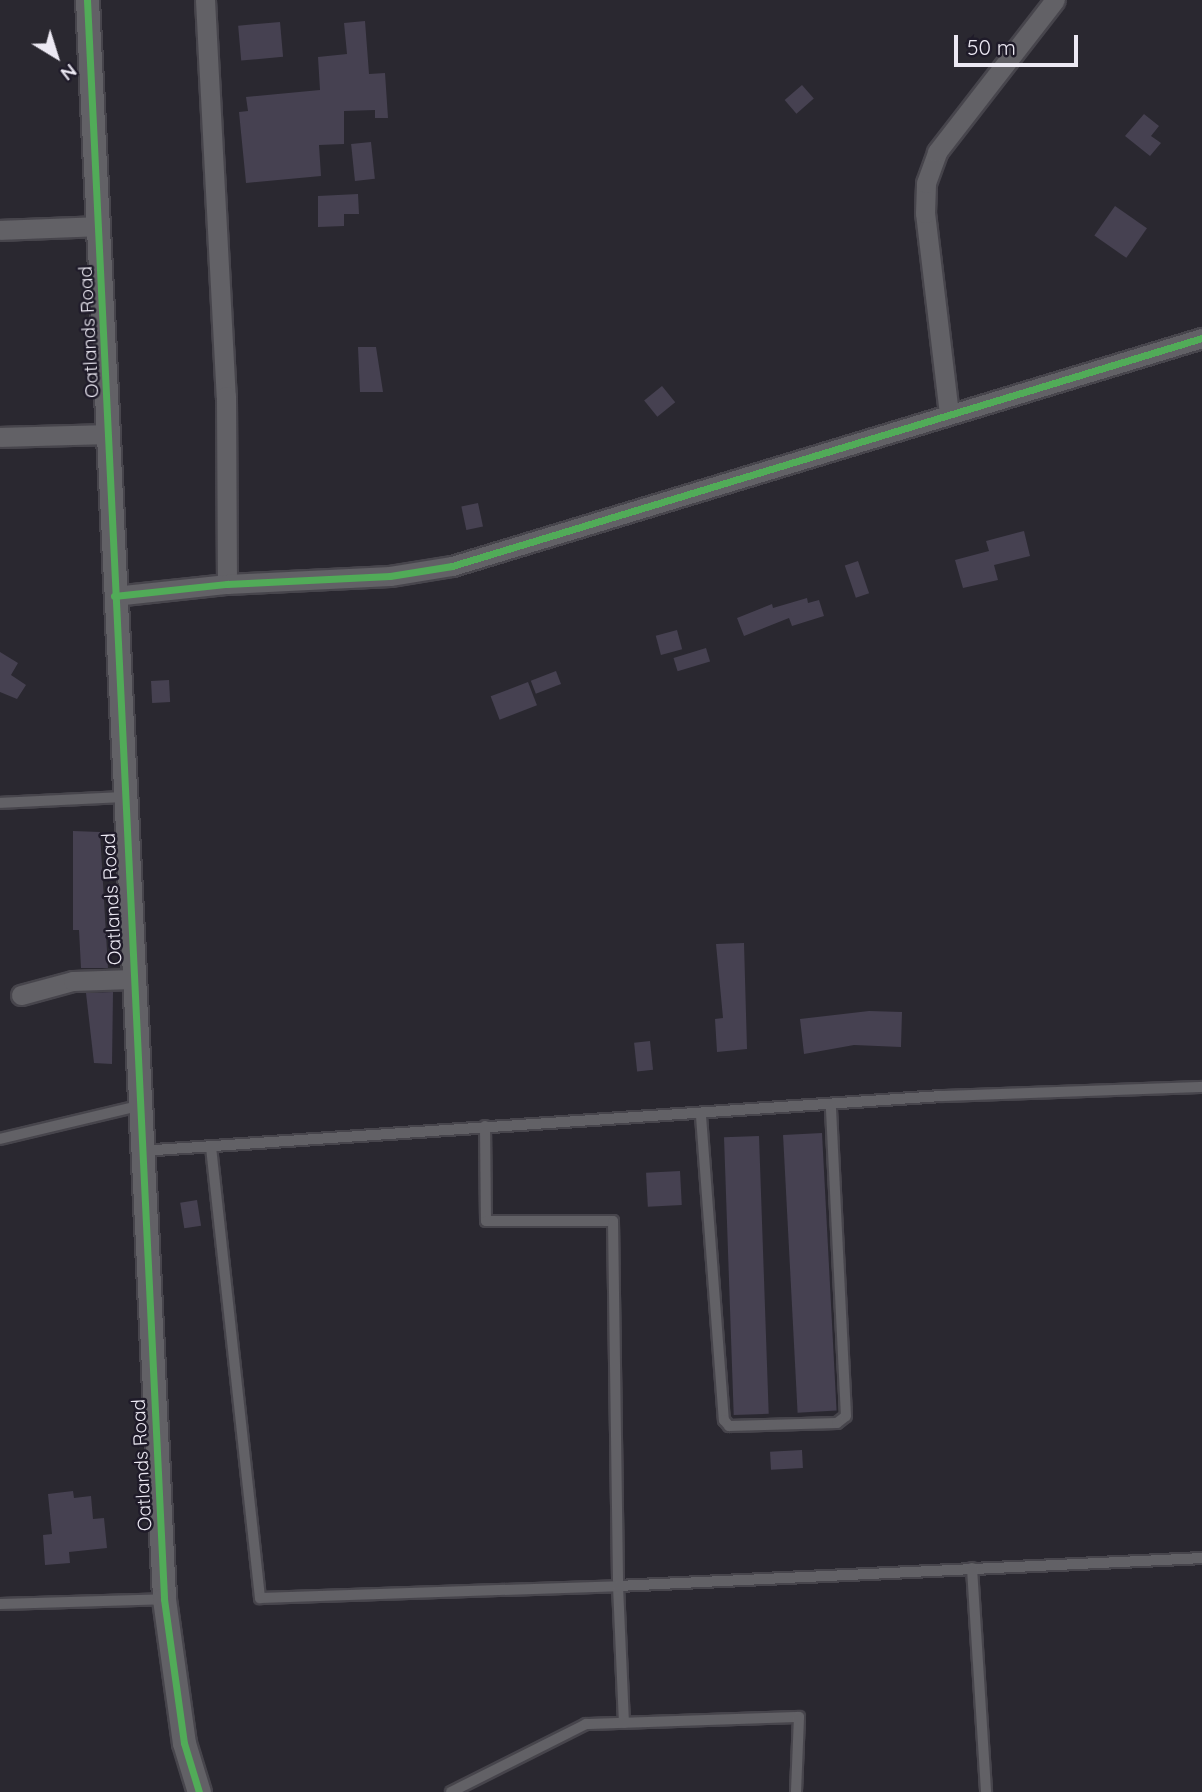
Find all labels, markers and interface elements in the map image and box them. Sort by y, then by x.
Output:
north arrow [21,21,91,91]
scale bar [957,21,1081,65]
text: 50 m [967,34,1016,60]
text: N [56,59,82,86]
street label: Oatlands Road [74,265,104,399]
street label: Oatlands Road [97,832,127,966]
street label: Oatlands Road [127,1398,157,1532]

